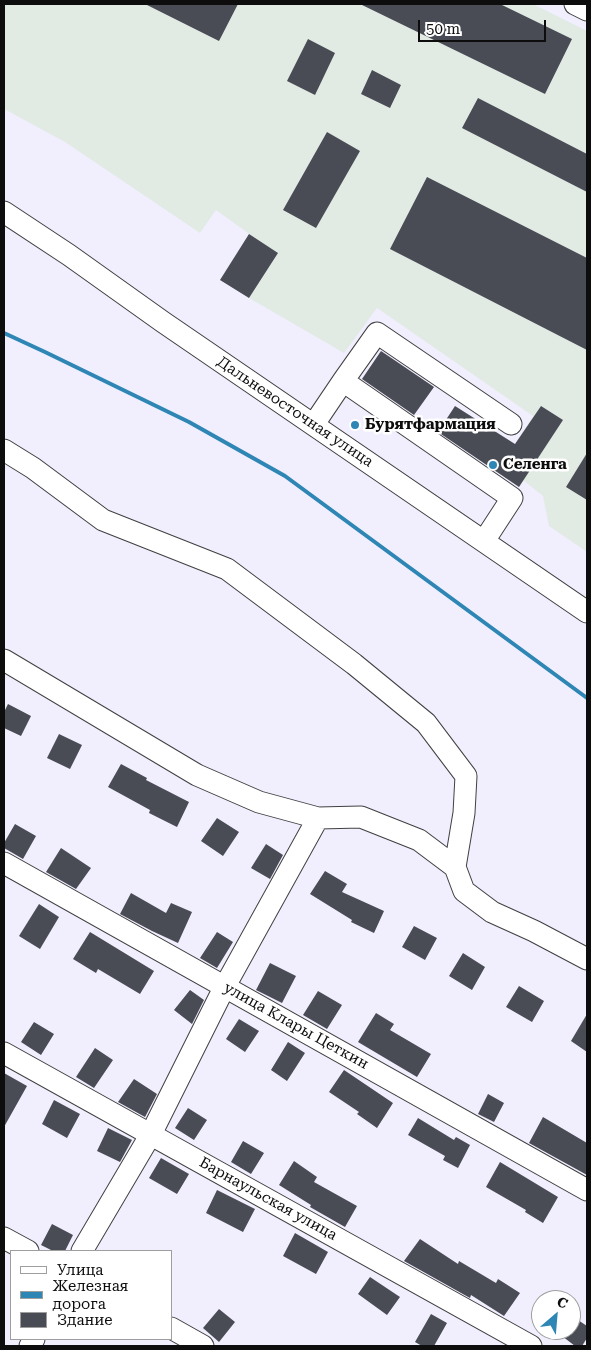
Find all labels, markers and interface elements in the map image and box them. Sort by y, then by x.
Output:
scale bar [421,10,548,42]
text: 50 m [426,20,460,38]
street label: Дальневосточная улица [214,353,376,471]
place label: Бурятфармация [365,416,496,434]
marker: Бурятфармация [349,419,361,431]
place label: Селенга [503,456,567,474]
marker: Селенга [487,459,499,471]
street label: улица Клары Цеткин [221,979,371,1073]
street label: Барнаульская улица [196,1154,340,1244]
legend [10,1250,172,1340]
text: Улица [57,1261,103,1279]
text: Железная дорога [53,1277,128,1313]
north arrow [531,1290,581,1340]
text: С [554,1293,570,1312]
text: Здание [57,1311,113,1329]

